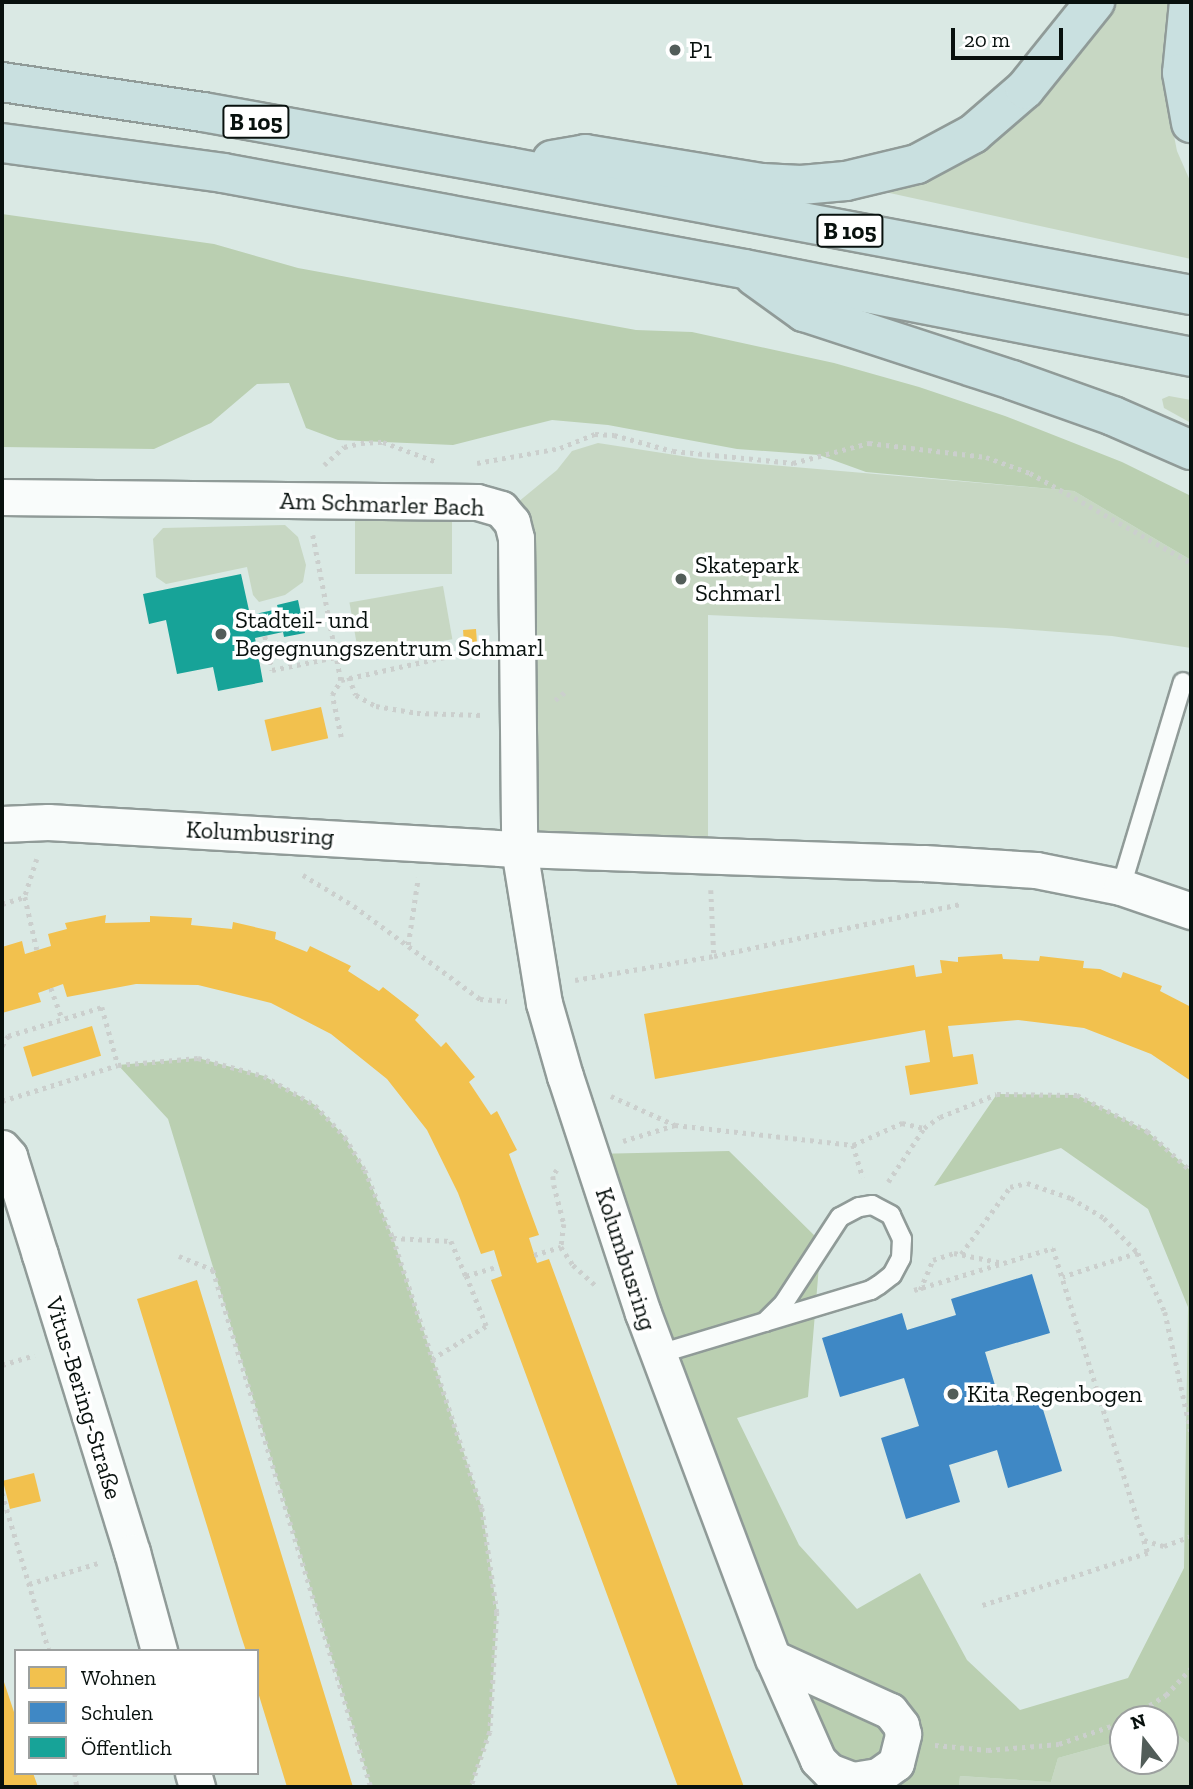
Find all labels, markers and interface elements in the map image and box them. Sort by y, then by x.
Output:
scale bar [955,14,1067,58]
text: 20 m [964,27,1010,52]
place label: P1 [689,36,712,64]
marker: P1 [667,42,683,58]
road number: B 105 [221,102,291,141]
road number: B 105 [815,212,885,250]
street label: Am Schmarler Bach [279,486,485,522]
place label: Skatepark Schmarl [695,551,799,607]
marker: Skatepark Schmarl [673,571,689,587]
place label: Stadteil- und Begegnungszentrum Schmarl [235,606,544,662]
marker: Stadteil- und Begegnungszentrum Schmarl [213,626,229,642]
street label: Kolumbusring [185,815,335,851]
street label: Kolumbusring [589,1184,663,1334]
street label: Vitus-Bering-Straße [39,1293,129,1503]
place label: Kita Regenbogen [967,1380,1142,1408]
marker: Kita Regenbogen [945,1386,961,1402]
legend [14,1649,259,1775]
text: Wohnen [81,1665,156,1690]
text: Schulen [81,1700,153,1725]
north arrow [1109,1705,1179,1775]
text: N [1128,1708,1149,1734]
text: Öffentlich [81,1735,172,1760]

